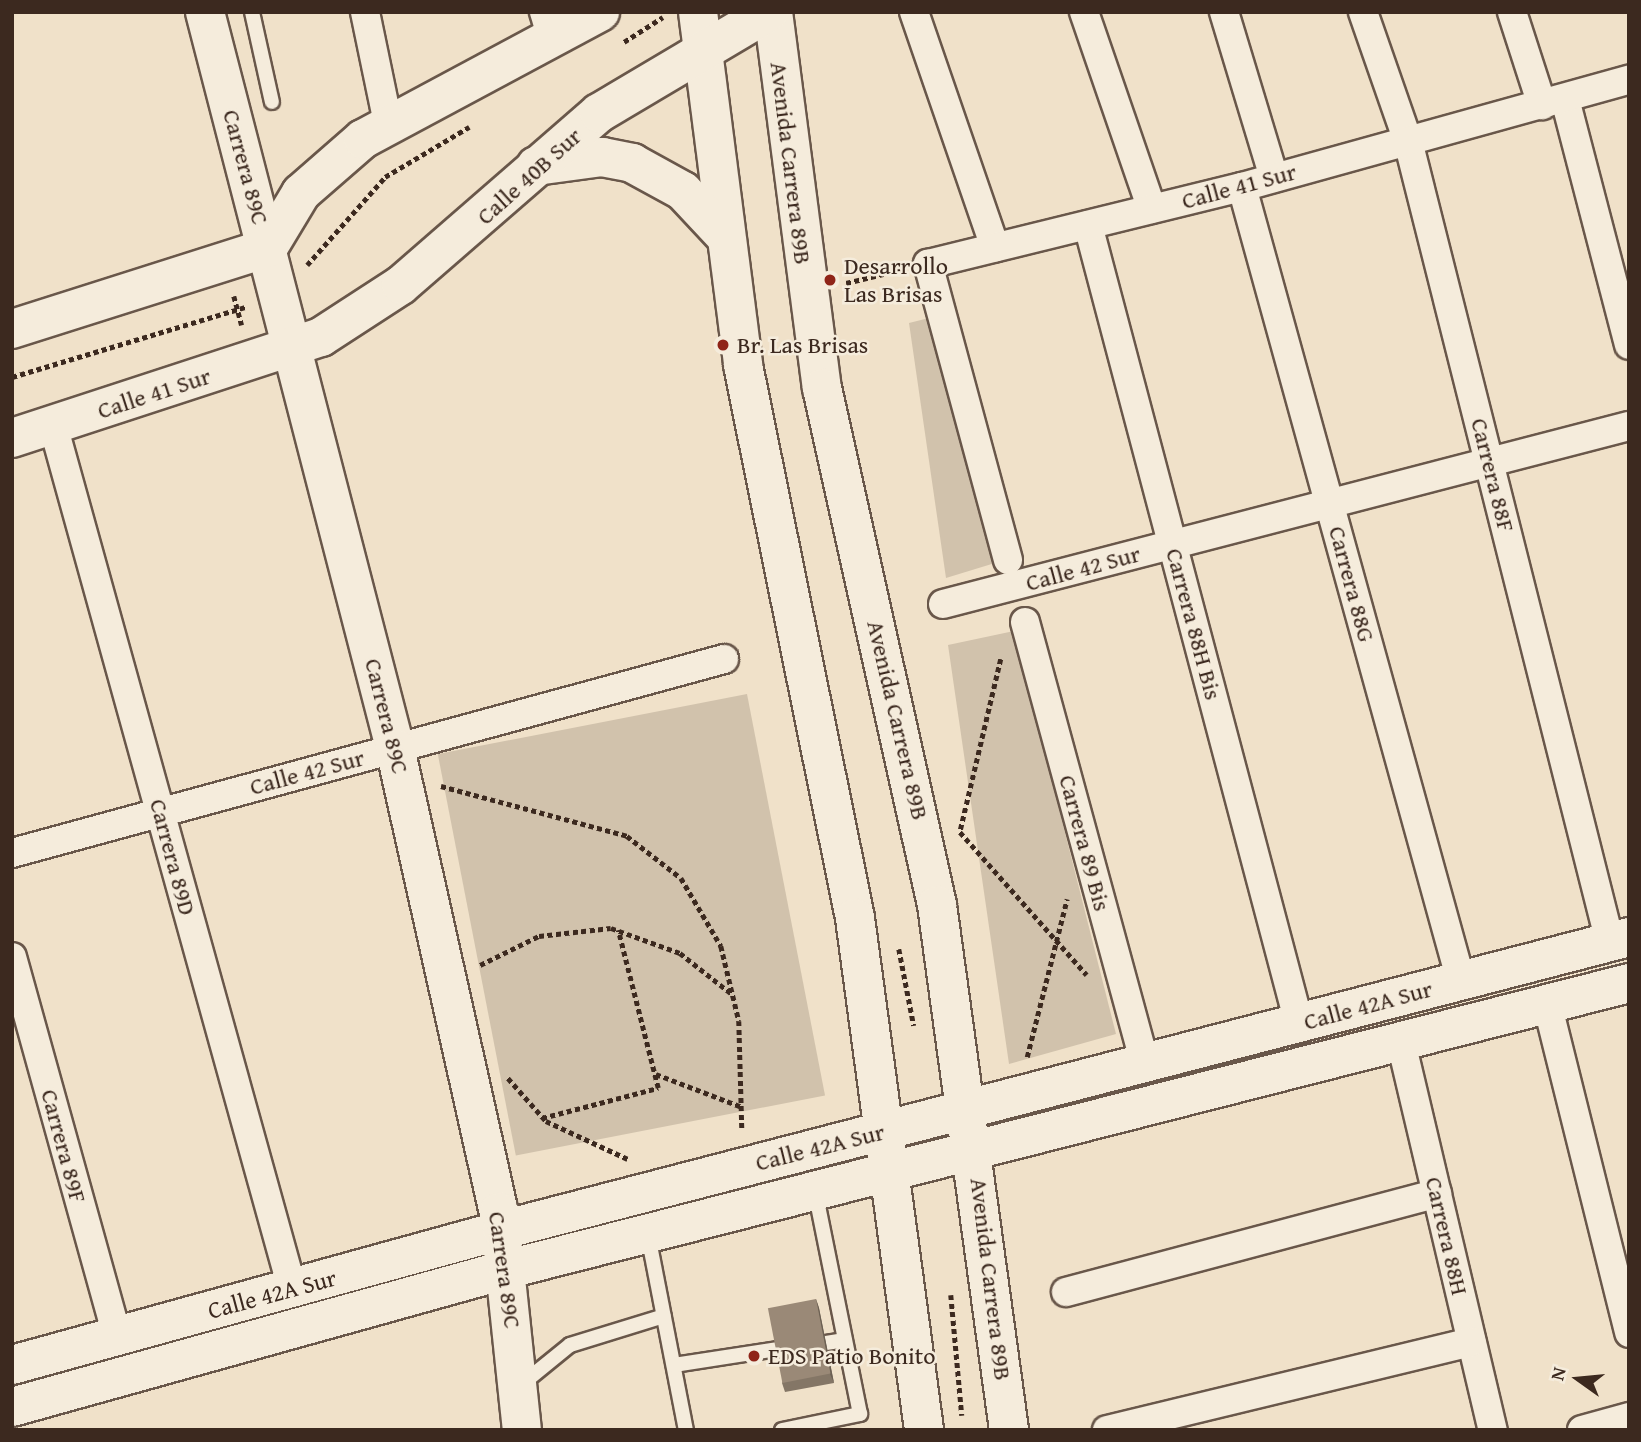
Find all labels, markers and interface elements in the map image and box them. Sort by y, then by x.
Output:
street label: Avenida Carrera 89B [764,60,818,266]
street label: Carrera 89C [217,107,275,227]
street label: Calle 40B Sur [471,121,587,231]
street label: Calle 41 Sur [1179,157,1299,215]
place label: Desarrollo Las Brisas [844,252,948,308]
marker: Desarrollo Las Brisas [822,272,838,288]
place label: Br. Las Brisas [737,331,868,359]
marker: Br. Las Brisas [715,337,731,353]
street label: Calle 41 Sur [94,361,214,425]
street label: Carrera 88F [1465,415,1521,535]
street label: Carrera 88G [1323,523,1381,645]
street label: Calle 42 Sur [1023,539,1143,597]
street label: Carrera 88H Bis [1160,545,1228,703]
street label: Avenida Carrera 89B [861,618,935,822]
street label: Carrera 89C [359,656,415,776]
street label: Calle 42 Sur [247,743,367,801]
street label: Carrera 89 Bis [1053,772,1117,914]
street label: Carrera 89D [144,796,202,918]
street label: Calle 42A Sur [1301,974,1435,1036]
street label: Carrera 89F [35,1086,93,1206]
street label: Calle 42A Sur [752,1117,888,1177]
street label: Carrera 88H [1419,1174,1475,1298]
street label: Avenida Carrera 89B [964,1176,1018,1382]
street label: Carrera 89C [483,1210,527,1330]
street label: Calle 42A Sur [205,1263,339,1325]
place label: EDS Patio Bonito [768,1342,935,1370]
north arrow [1543,1344,1613,1414]
marker: EDS Patio Bonito [746,1348,762,1364]
text: N [1543,1364,1573,1383]

